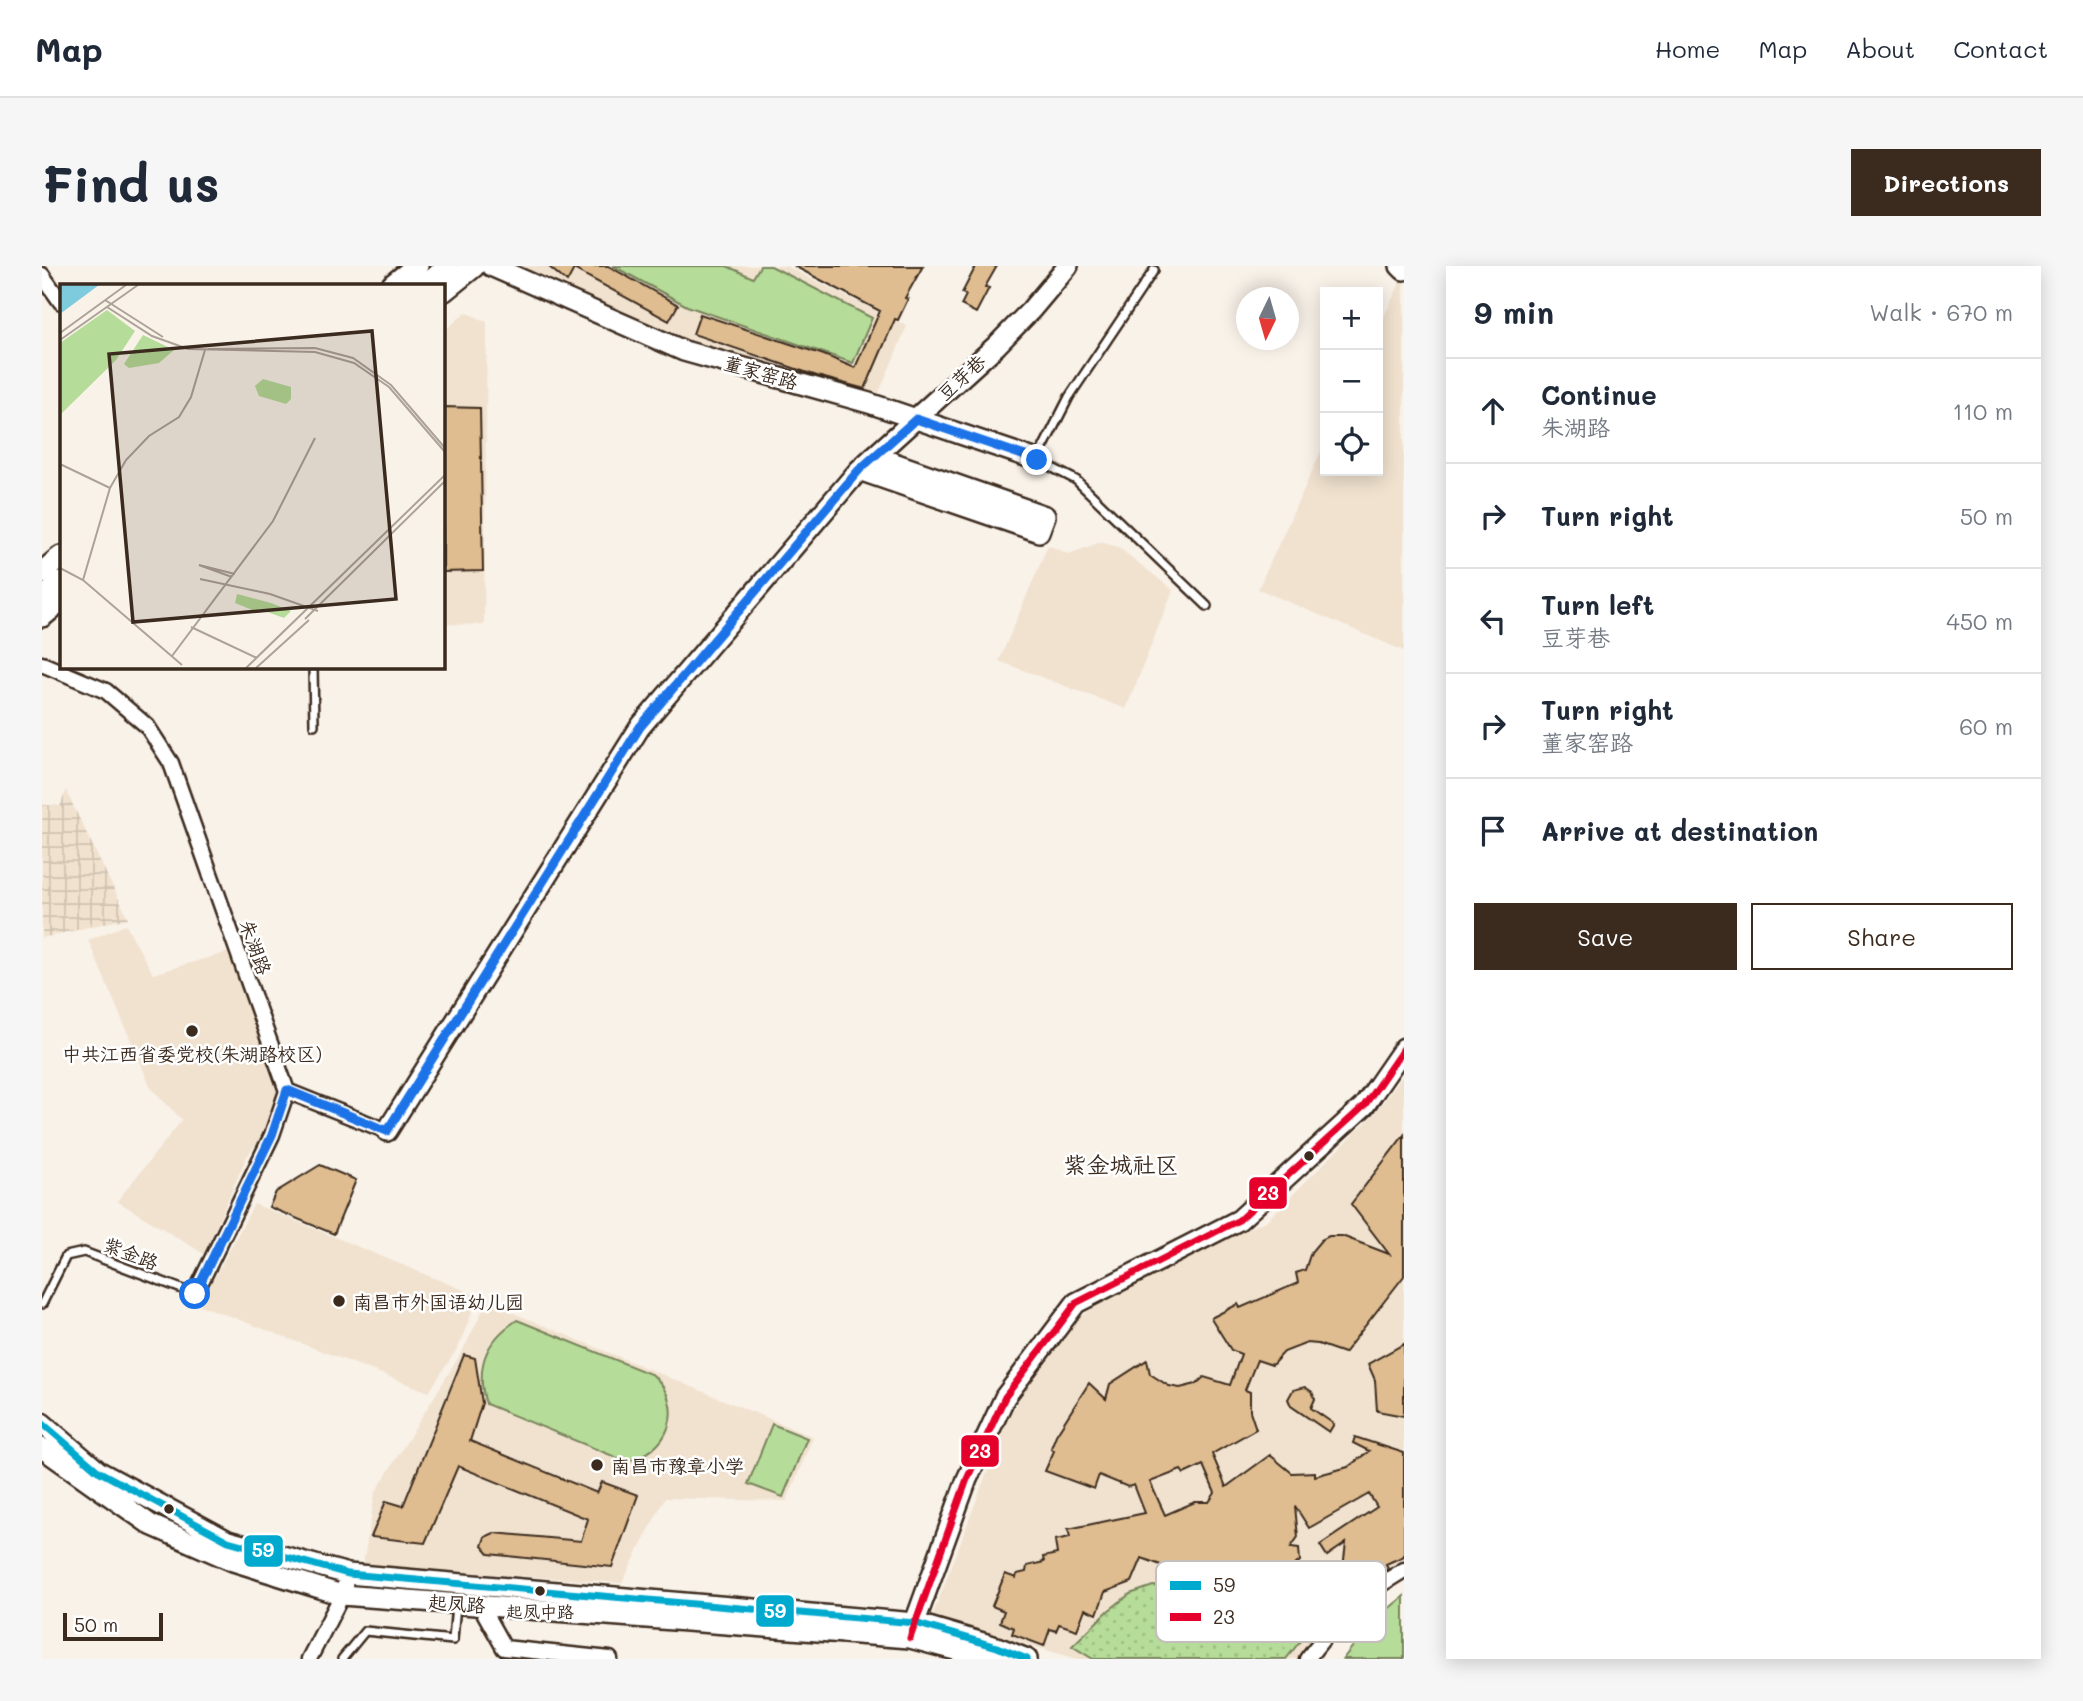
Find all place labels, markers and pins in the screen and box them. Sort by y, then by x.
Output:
marker: 中共江西省委党校(朱湖路校区) [184,1023,200,1039]
place label: 中共江西省委党校(朱湖路校区) [62,1041,322,1066]
unlabelled marker [1302,1149,1316,1163]
place label: 南昌市外国语幼儿园 [353,1289,524,1314]
marker: 南昌市外国语幼儿园 [331,1293,347,1309]
place label: 南昌市豫章小学 [611,1453,744,1478]
marker: 南昌市豫章小学 [589,1457,605,1473]
unlabelled marker [162,1502,176,1516]
marker: 起凤中路 [533,1584,547,1598]
place label: 起凤中路 [506,1600,574,1622]

